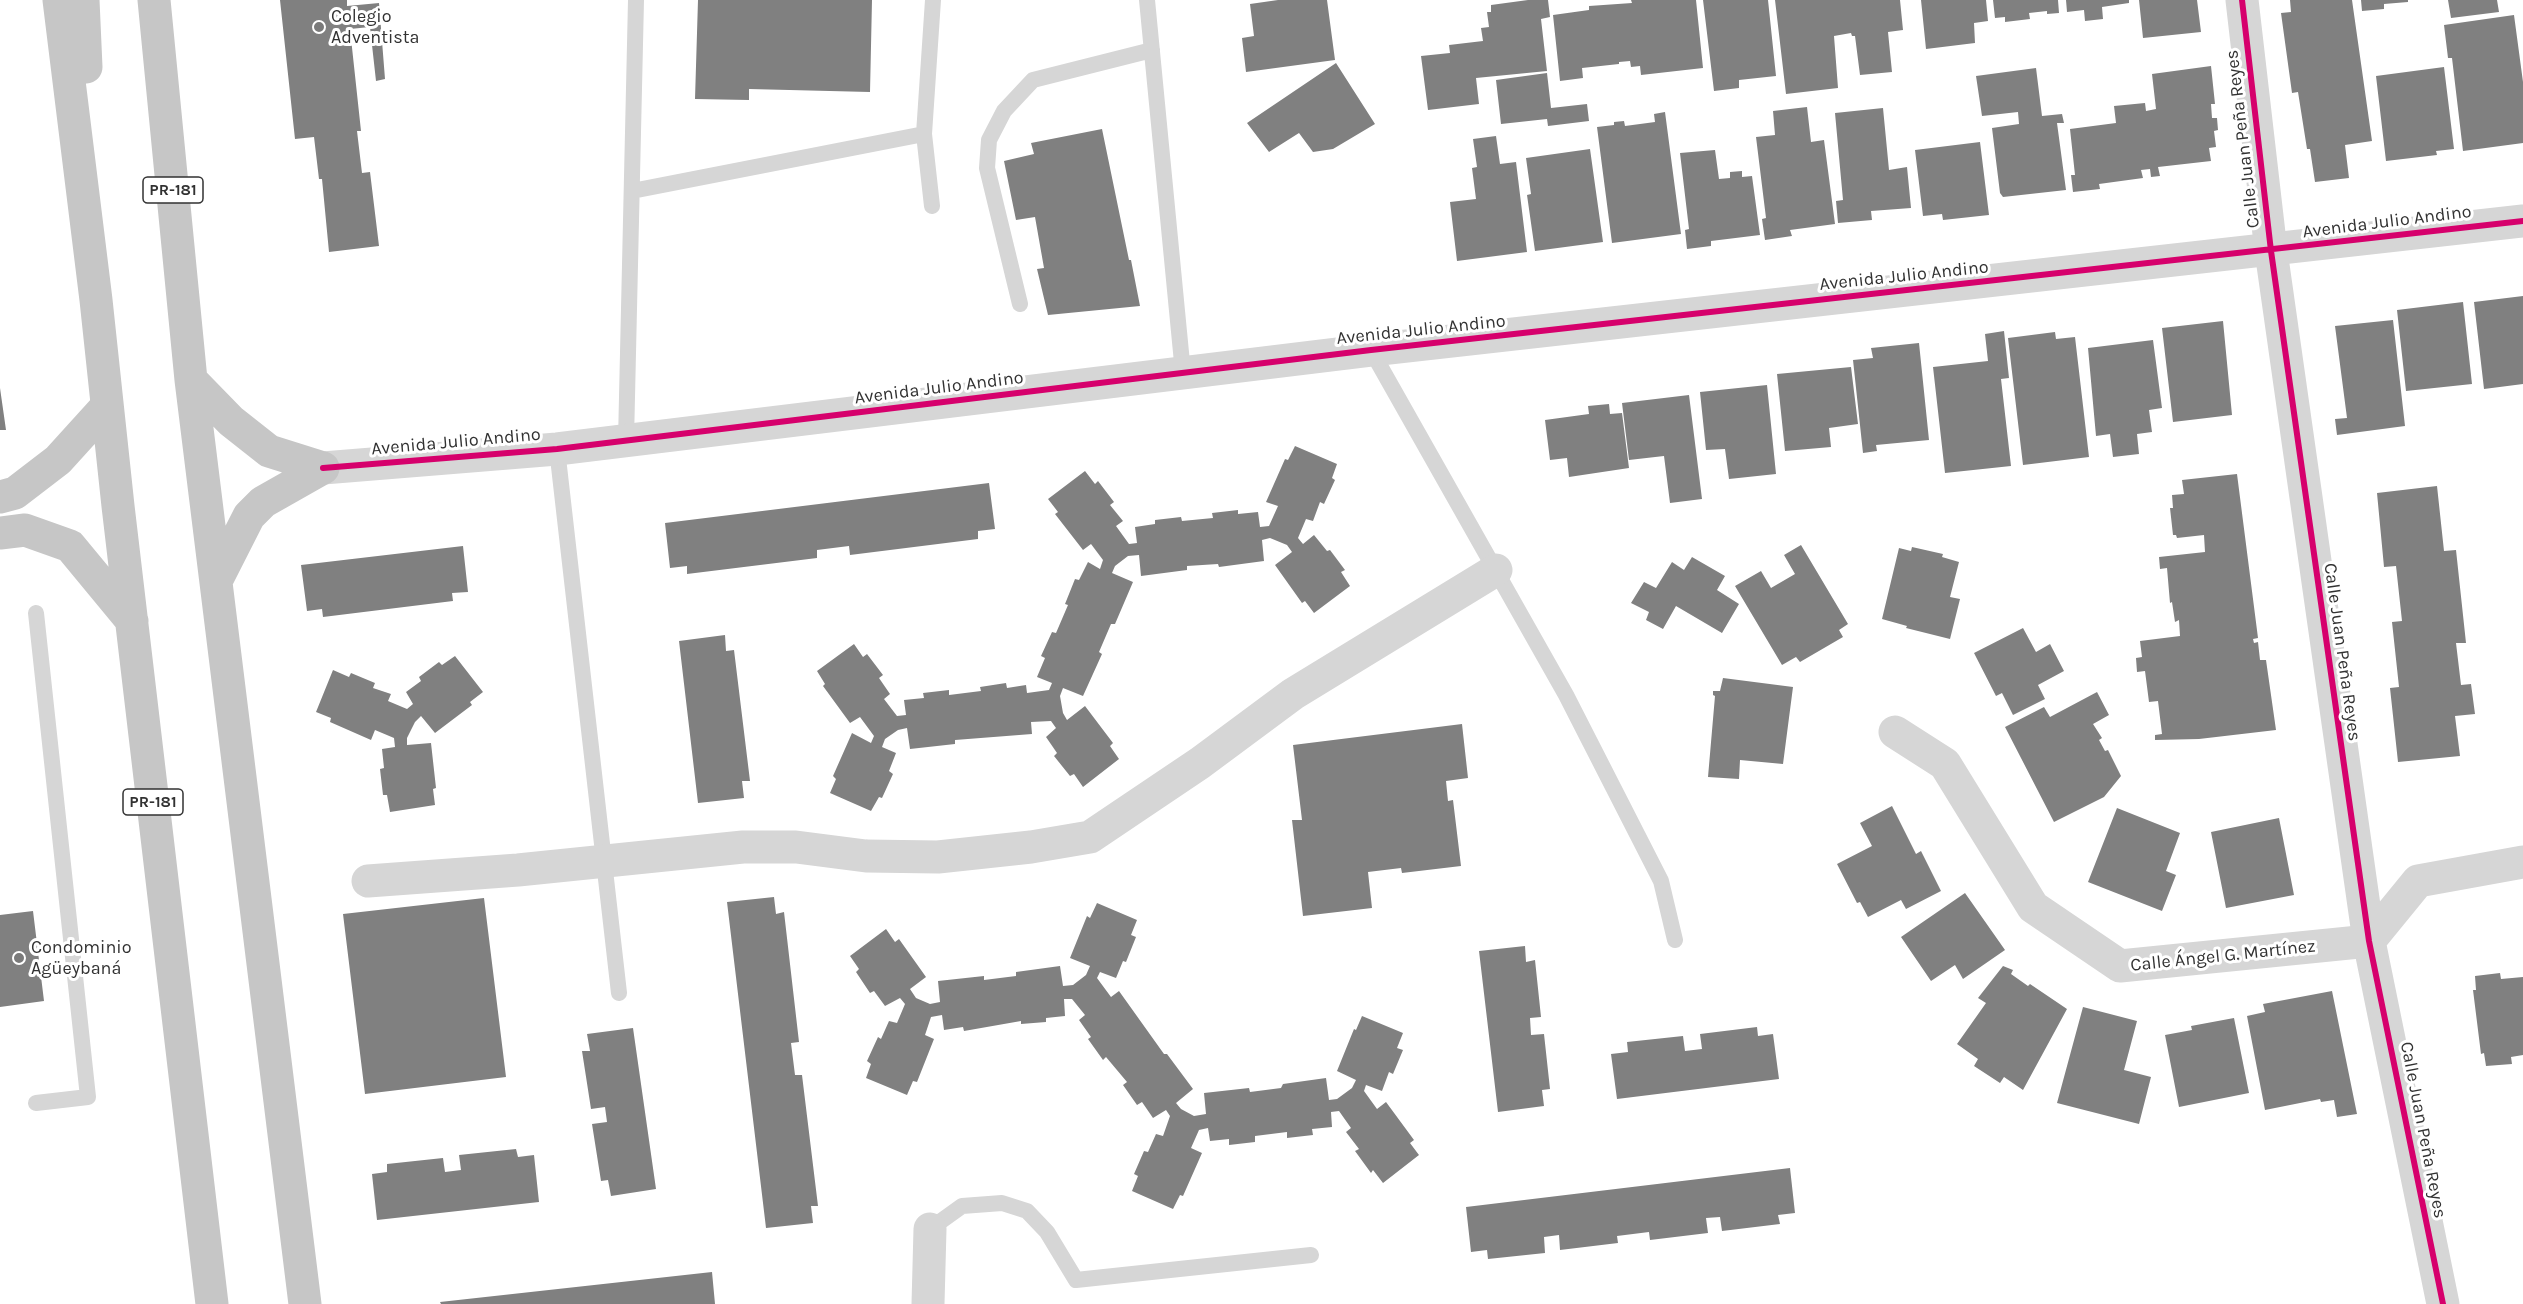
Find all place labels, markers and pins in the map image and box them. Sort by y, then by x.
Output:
place label: Colegio Adventista [331,6,419,48]
marker: Colegio Adventista [312,20,326,34]
place label: Condominio Agüeybaná [31,937,132,980]
marker: Condominio Agüeybaná [12,951,26,965]

